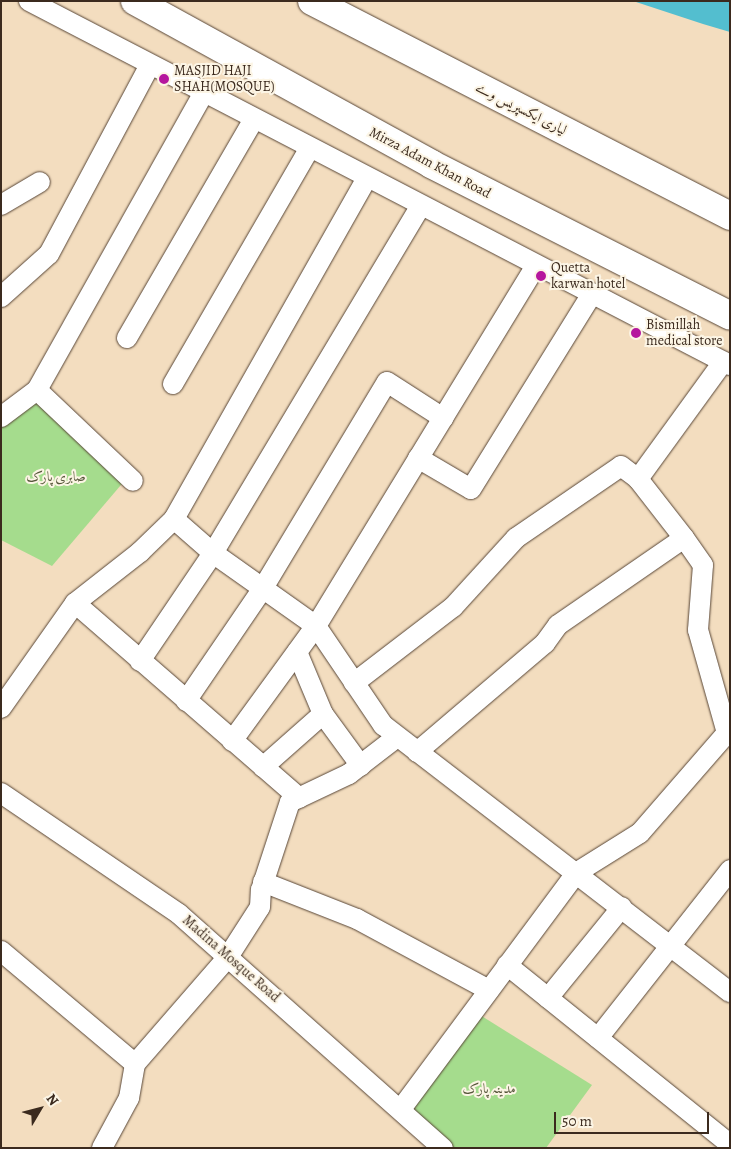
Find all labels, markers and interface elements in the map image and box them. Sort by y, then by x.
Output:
place label: MASJID HAJI SHAH(MOSQUE) [174,63,275,95]
marker: MASJID HAJI SHAH(MOSQUE) [158,73,170,85]
street label: لیاری ایکسپریس وے [473,79,569,139]
street label: Mirza Adam Khan Road [366,124,494,202]
place label: Quetta karwan hotel [551,260,625,292]
marker: Quetta karwan hotel [535,270,547,282]
place label: Bismillah medical store [646,317,723,350]
marker: Bismillah medical store [630,327,642,339]
park label: صابری پارک [26,469,86,485]
street label: Madina Mosque Road [179,912,283,1006]
park label: مدینہ پارک [462,1081,516,1097]
north arrow [15,1084,65,1134]
text: N [42,1090,63,1109]
scale bar [556,1102,711,1134]
text: 50 m [562,1111,592,1131]

